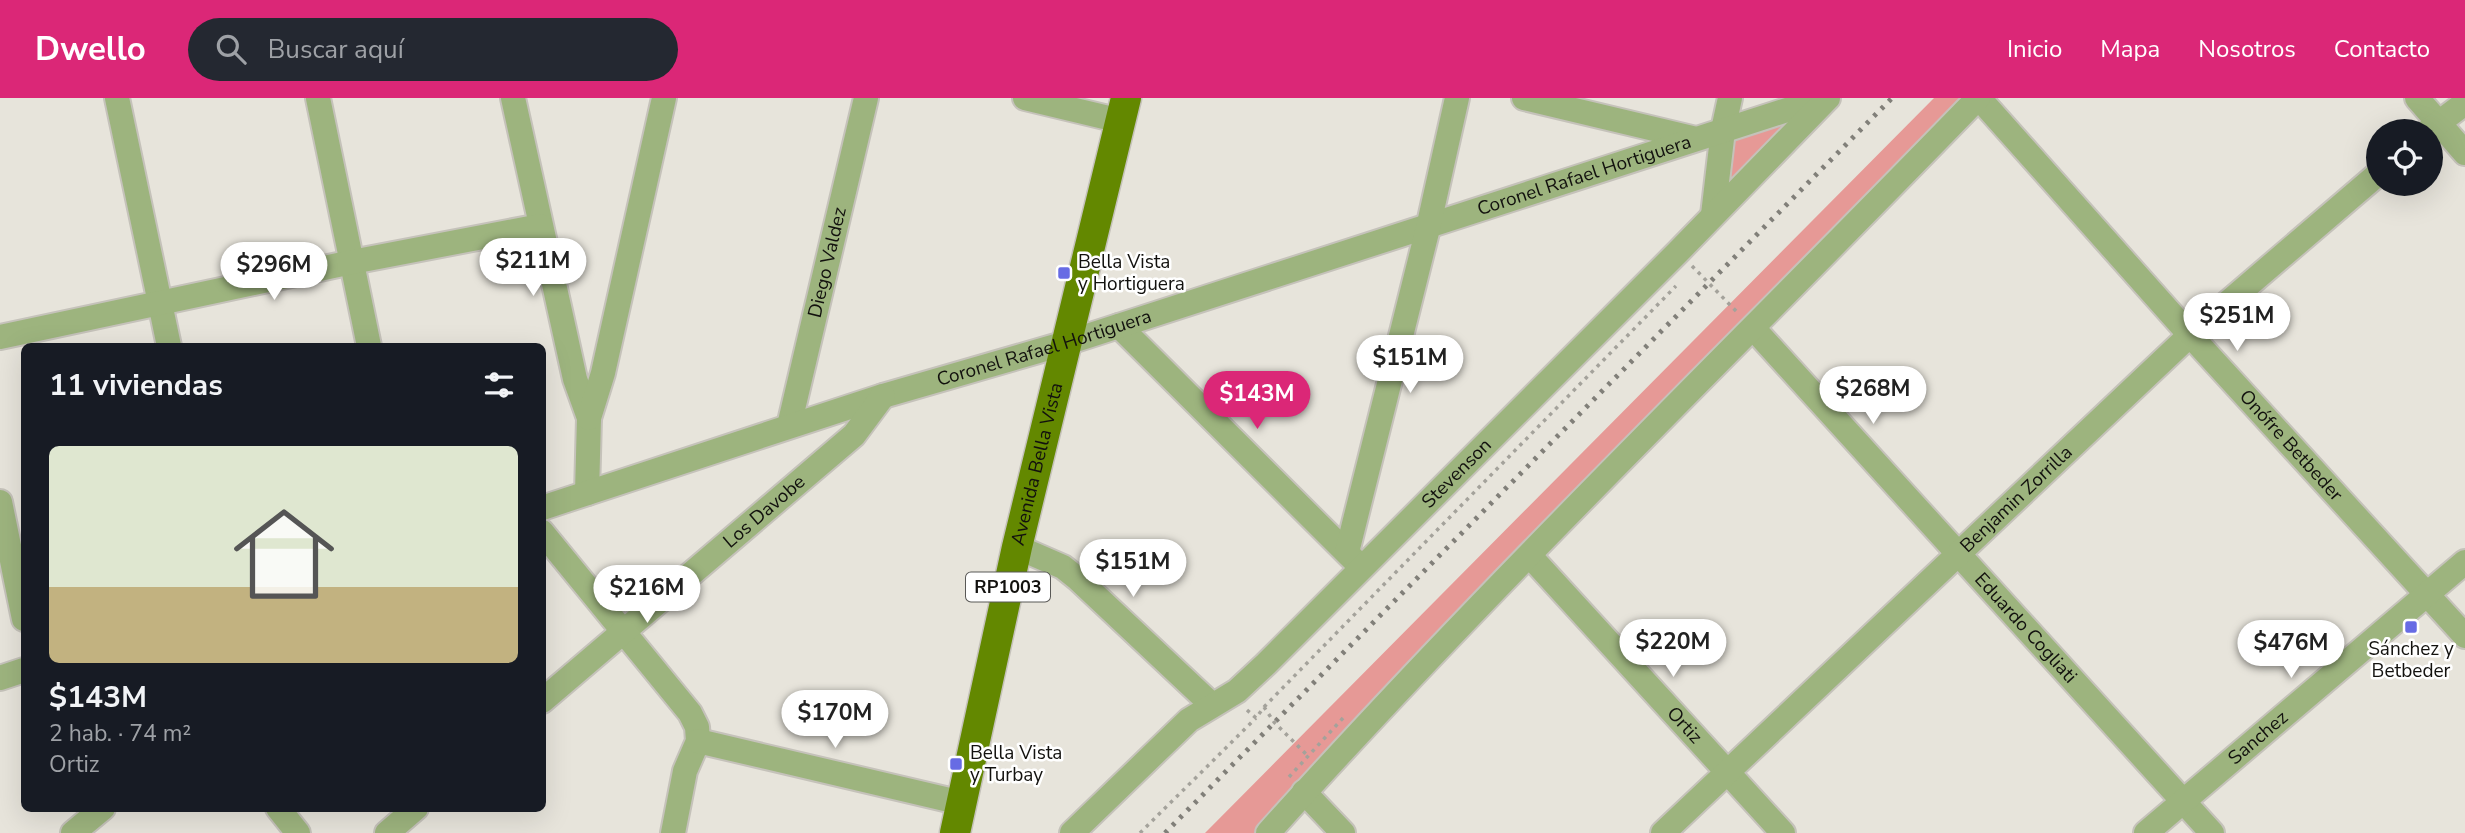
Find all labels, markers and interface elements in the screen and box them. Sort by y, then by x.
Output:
search box [188,18,678,81]
text: Dwello [35,27,146,72]
icon: search [212,30,250,68]
text: Buscar aquí [268,32,404,67]
text: Inicio [2007,33,2062,65]
text: Mapa [2100,33,2160,65]
text: Nosotros [2198,33,2296,65]
text: Contacto [2334,33,2430,65]
map controls [2366,119,2443,196]
button: locate [2366,119,2443,196]
street label: Coronel Rafael Hortiguera [1474,129,1694,222]
street label: Diego Valdez [802,204,853,320]
pin: $211M [484,238,582,298]
pin: $296M [225,242,323,302]
text: $211M [495,245,571,276]
text: $296M [236,249,312,280]
place label: Bella Vista y Hortiguera [1078,249,1185,297]
marker: Bella Vista y Hortiguera [1056,265,1072,281]
pin: $251M [2188,294,2286,353]
text: $251M [2199,300,2275,331]
street label: Coronel Rafael Hortiguera [934,303,1155,393]
pin: $151M [1361,336,1459,395]
text: $151M [1372,342,1448,373]
text: 11 viviendas [49,365,223,406]
icon: filters [480,366,518,404]
pin: $268M [1824,366,1922,426]
pin: $143M [1208,372,1306,431]
text: $268M [1835,373,1911,404]
text: $143M [1219,378,1295,409]
street label: Avenida Bella Vista [1005,380,1069,548]
street label: Onófre Betbeder [2233,384,2349,507]
street label: Stevenson [1416,433,1497,514]
street label: Benjamin Zorrilla [1954,440,2078,559]
street label: Los Davobe [718,469,811,554]
icon: home [221,491,347,617]
pin: $151M [1084,540,1182,599]
text: $151M [1095,546,1171,577]
pin: $216M [598,566,696,625]
street label: Eduardo Cogliati [1969,567,2083,689]
text: $216M [609,572,685,603]
road number: RP1003 [966,573,1050,602]
marker: Sánchez y Betbeder [2403,619,2419,635]
pin: $220M [1624,620,1722,679]
pin: $476M [2242,620,2340,680]
text: $220M [1635,626,1711,657]
text: $476M [2253,627,2329,658]
place label: Sánchez y Betbeder [2368,636,2454,684]
text: $143M [49,677,147,718]
pin: $170M [786,690,884,750]
text: $170M [797,697,873,728]
street label: Ortiz [1661,701,1708,749]
street label: Sanchez [2223,705,2294,771]
text: 2 hab. · 74 m² [49,718,191,749]
place label: Bella Vista y Turbay [970,740,1062,788]
text: Ortiz [49,749,100,780]
marker: Bella Vista y Turbay [948,756,964,772]

